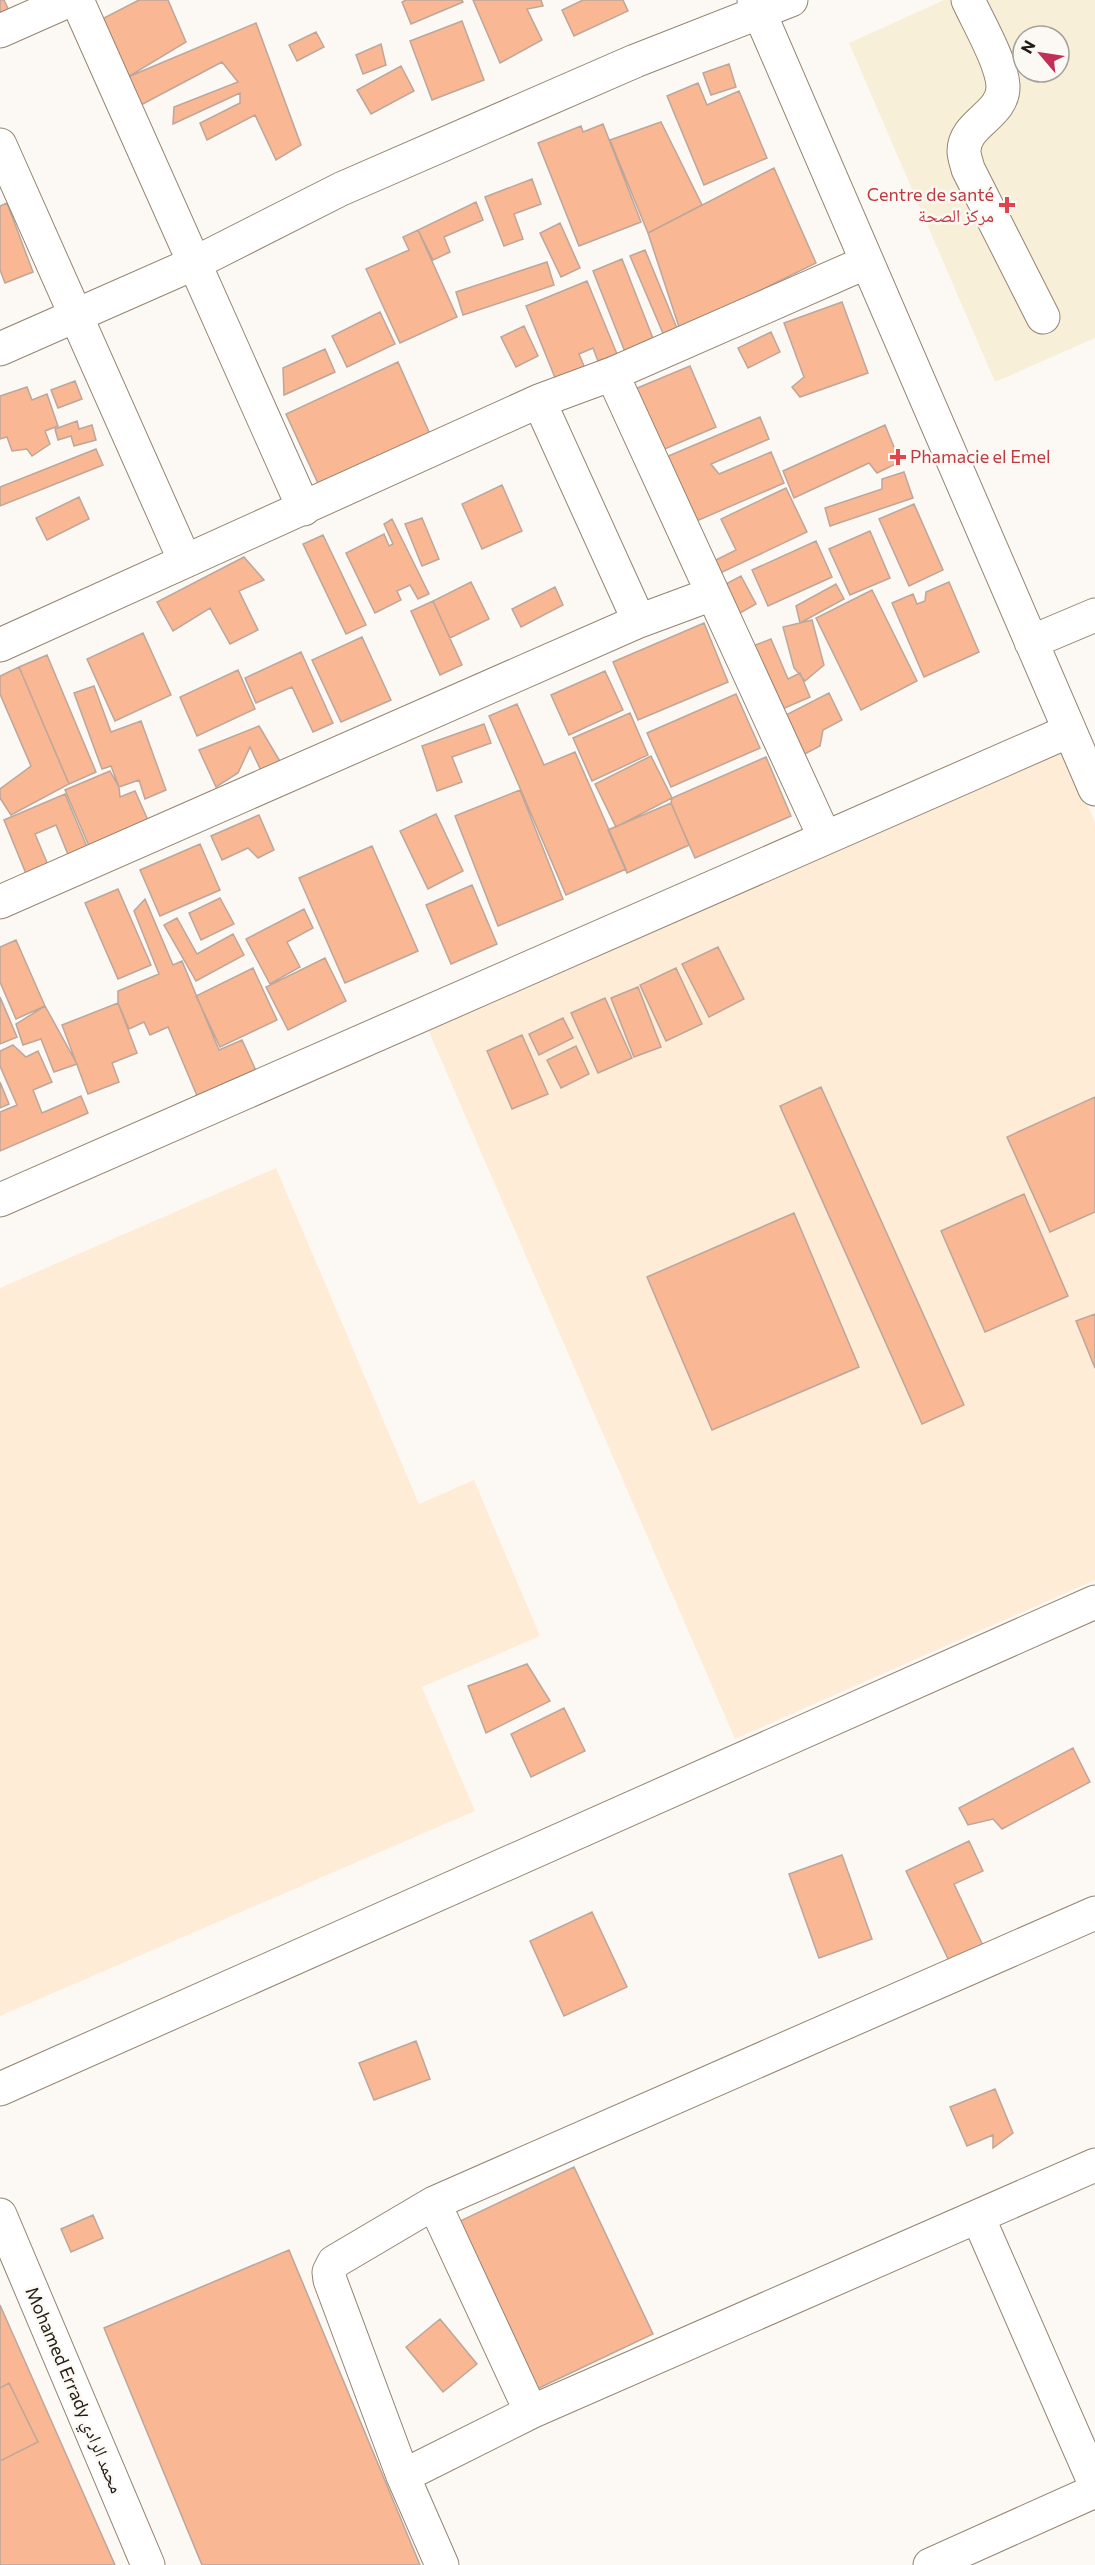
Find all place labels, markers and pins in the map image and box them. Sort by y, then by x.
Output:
place label: Centre de santé مركز الصحة [867,183,994,226]
marker: Centre de santé مركز الصحة [998,196,1016,214]
place label: Phamacie el Emel [910,445,1051,467]
marker: Phamacie el Emel [891,450,905,464]

